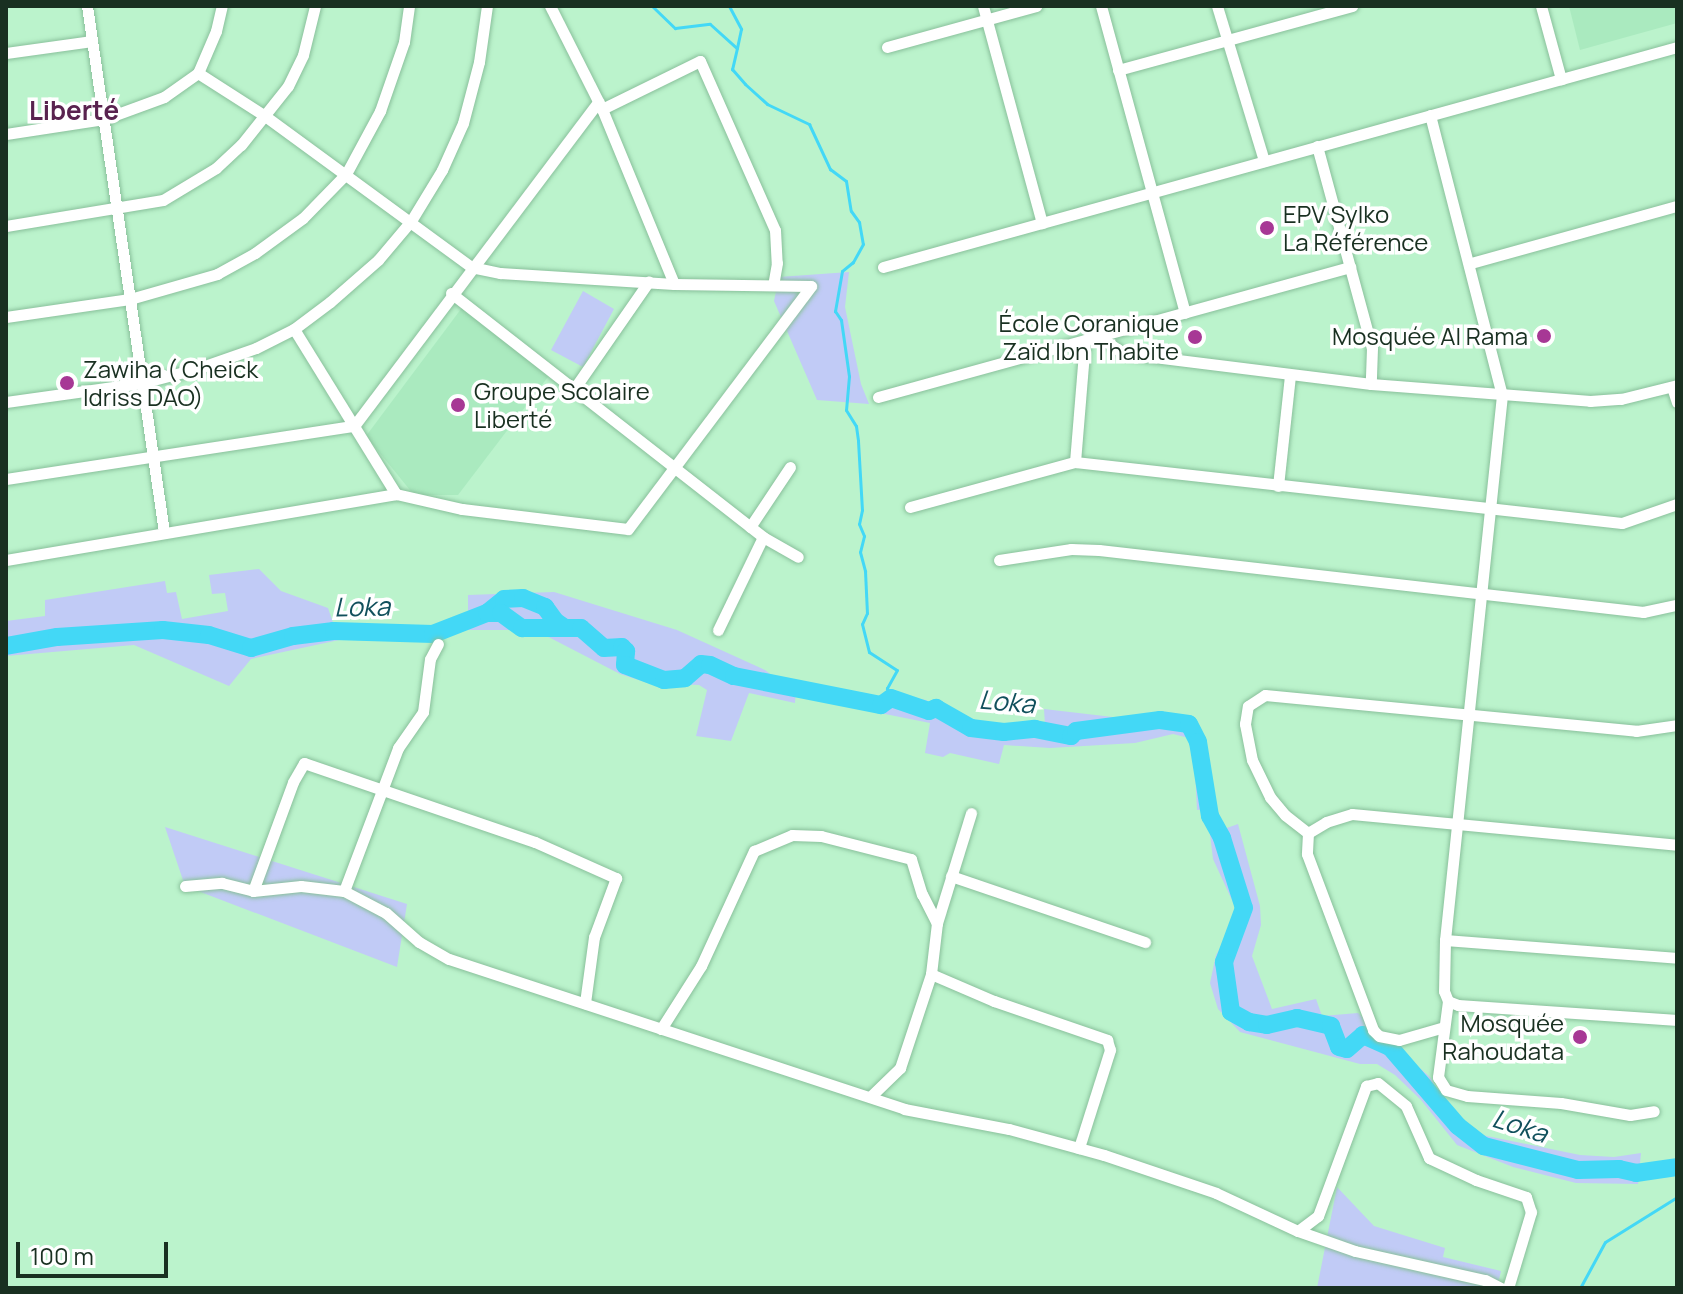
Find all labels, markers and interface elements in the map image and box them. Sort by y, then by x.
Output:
district label: Liberté [29,95,119,127]
place label: EPV Sylko La Référence [1283,200,1428,256]
marker: EPV Sylko La Référence [1258,219,1276,237]
place label: École Coranique Zaïd Ibn Thabite [999,309,1179,365]
place label: Mosquée Al Rama [1332,322,1528,350]
marker: Mosquée Al Rama [1535,327,1553,345]
marker: École Coranique Zaïd Ibn Thabite [1186,328,1204,346]
place label: Zawiha ( Cheick Idriss DAO) [83,355,258,411]
marker: Zawiha ( Cheick Idriss DAO) [58,374,76,392]
place label: Groupe Scolaire Liberté [474,377,650,433]
marker: Groupe Scolaire Liberté [449,396,467,414]
water label: Loka [334,591,390,623]
water label: Loka [978,684,1036,720]
place label: Mosquée Rahoudata [1442,1009,1564,1065]
marker: Mosquée Rahoudata [1571,1028,1589,1046]
water label: Loka [1489,1103,1551,1149]
scale bar [20,1226,172,1276]
text: 100 m [30,1239,94,1272]

